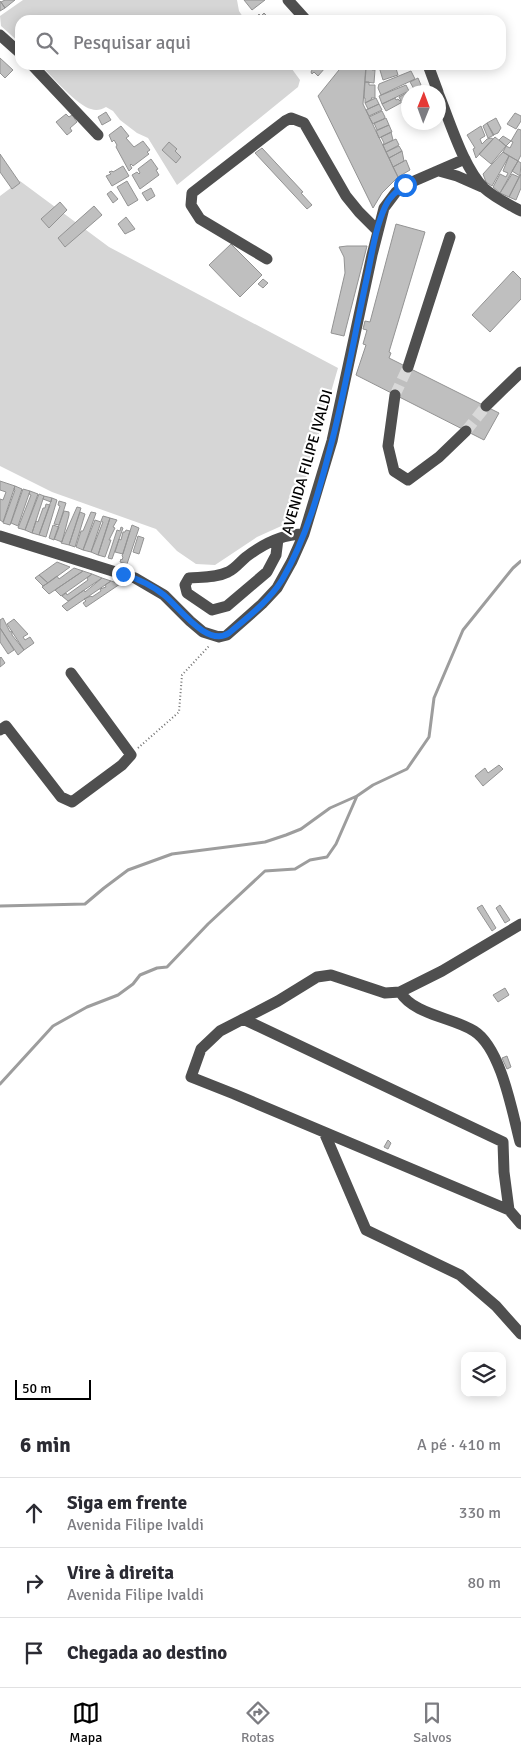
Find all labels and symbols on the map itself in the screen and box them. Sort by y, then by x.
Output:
north arrow [401,85,446,130]
route start [394,174,417,197]
street label: AVENIDA FILIPE IVALDI [278,387,336,537]
route end [112,563,135,586]
scale bar [15,1377,91,1400]

